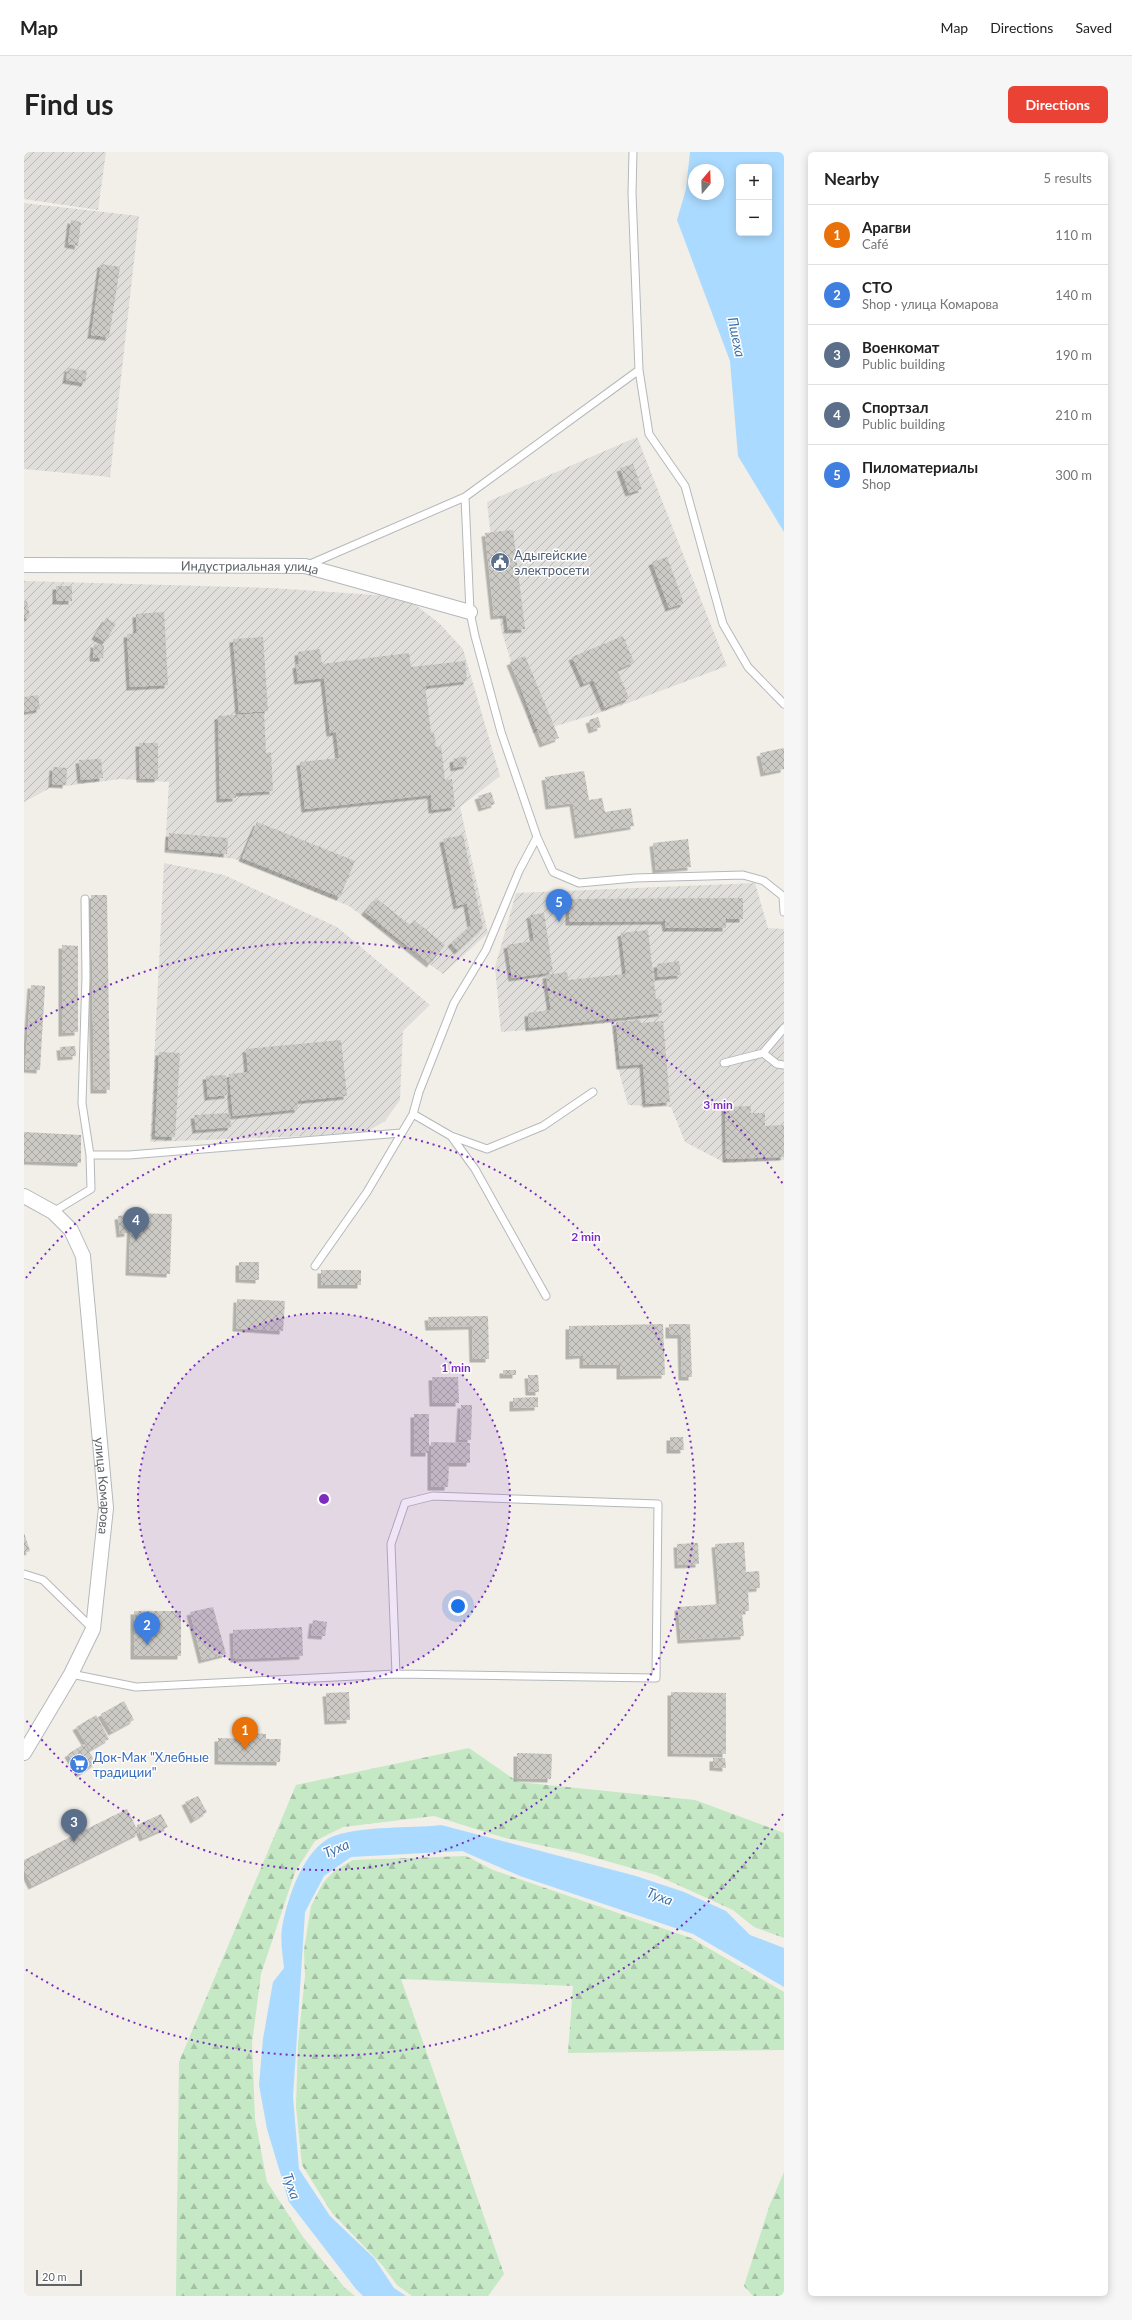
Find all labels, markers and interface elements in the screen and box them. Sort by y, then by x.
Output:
text: Map [20,16,58,39]
text: Map [941,19,968,36]
text: Directions [990,19,1053,36]
text: Saved [1075,19,1112,36]
button: Directions [1008,86,1108,123]
text: Find us [24,87,114,121]
north arrow [688,164,724,200]
map controls [736,164,772,236]
button: + [736,164,772,200]
text: Nearby [824,168,879,189]
text: 5 results [1044,170,1092,186]
button: − [736,200,772,236]
text: Арагви [862,218,911,236]
text: 1 [833,227,841,243]
text: 110 m [1055,227,1092,243]
text: Café [862,236,888,252]
text: СТО [862,278,893,296]
text: 2 [833,287,841,303]
text: 140 m [1055,287,1092,303]
text: Shop · улица Комарова [862,296,999,312]
water label: Пшеха [724,315,750,359]
text: Военкомат [862,338,939,356]
text: 3 [833,347,841,363]
text: 190 m [1055,347,1092,363]
text: Public building [862,356,945,372]
text: Спортзал [862,398,928,416]
text: 4 [833,407,841,423]
text: 210 m [1055,407,1092,423]
text: Public building [862,416,945,432]
text: Пиломатериалы [862,458,978,476]
text: 5 [833,467,841,483]
text: 300 m [1055,467,1092,483]
text: Shop [862,476,891,492]
place label: Адыгейские электросети [514,547,589,578]
public building icon: Адыгейские электросети [489,551,511,573]
street label: Индустриальная улица [181,558,321,578]
pin: 5 [546,889,572,922]
text: 3 min [703,1097,733,1112]
pin: 4 [123,1207,149,1240]
text: 2 min [571,1229,601,1244]
text: 1 min [441,1360,471,1375]
street label: улица Комарова [92,1436,114,1535]
centre of rings [317,1492,331,1506]
your location [448,1596,468,1616]
pin: 2 [134,1612,160,1645]
pin: 1 [232,1717,258,1750]
place label: Док-Мак "Хлебные традиции" [93,1749,209,1780]
supermarket icon: Док-Мак "Хлебные традиции" [68,1753,90,1775]
pin: 3 [61,1809,87,1842]
water label: Туха [320,1835,352,1861]
water label: Туха [645,1883,675,1909]
water label: Туха [279,2171,305,2201]
scale bar [36,2268,82,2287]
text: 20 m [42,2270,67,2283]

